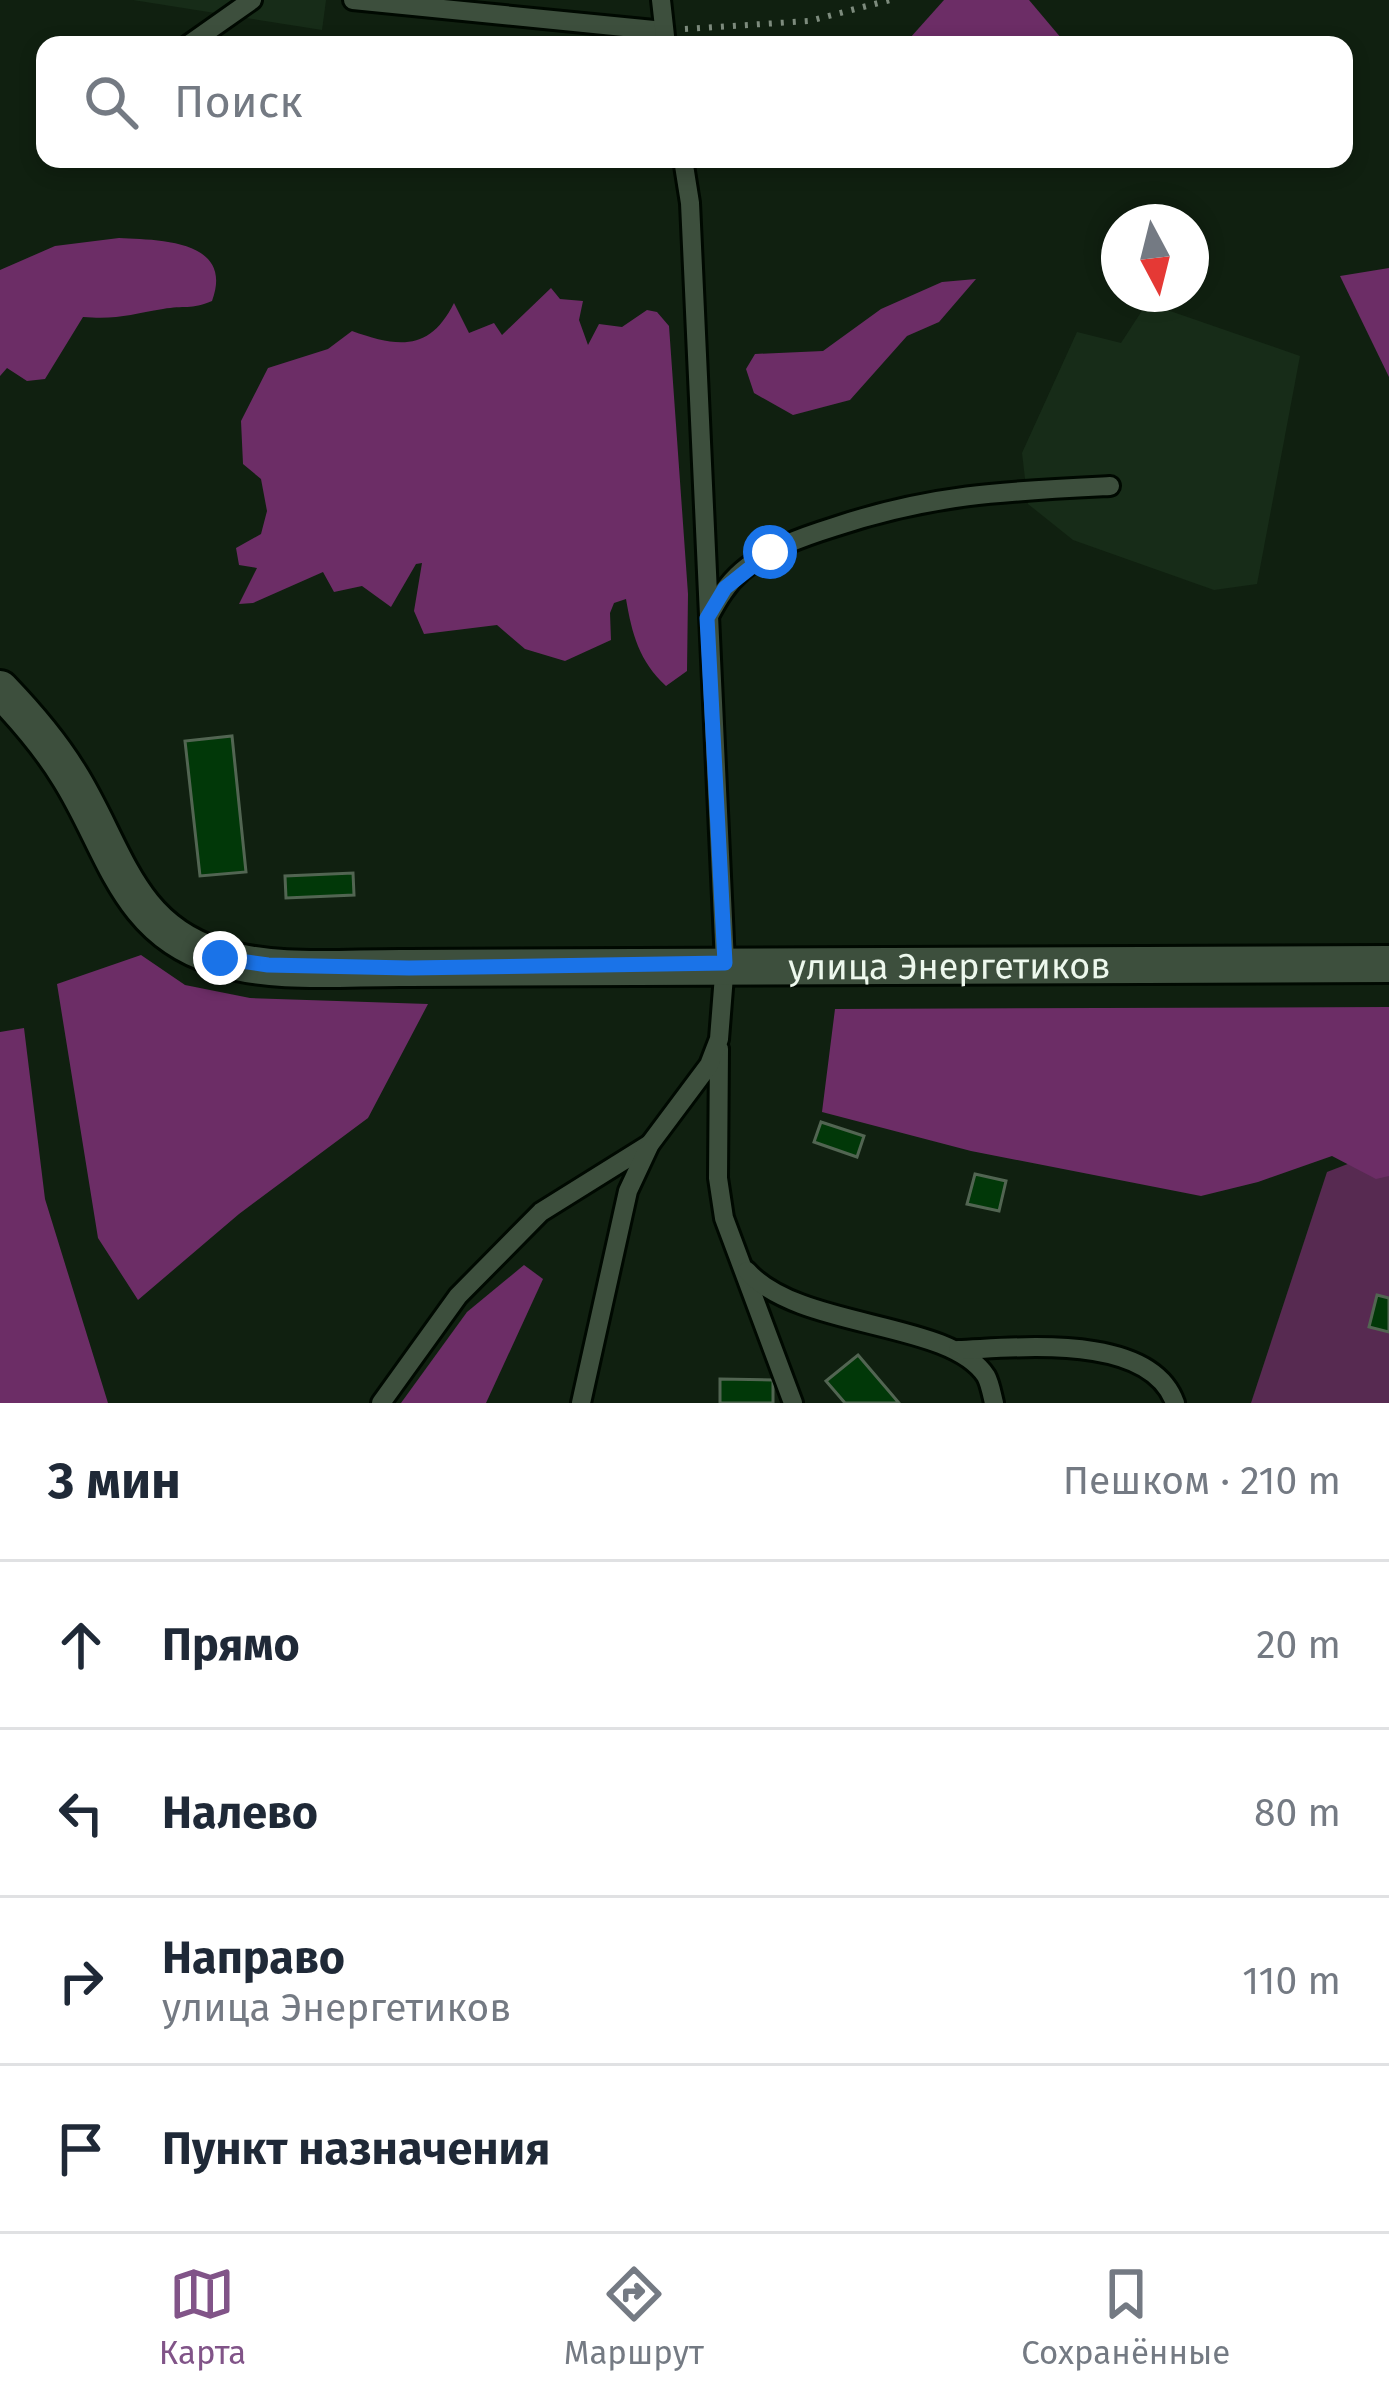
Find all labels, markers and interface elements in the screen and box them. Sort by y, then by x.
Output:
search box [36,36,1353,168]
icon: search [78,69,144,135]
text: Поиск [174,75,303,129]
north arrow [1101,204,1209,312]
route start [743,525,797,579]
route end [193,931,247,985]
street label: улица Энергетиков [788,944,1111,989]
text: 3 мин [48,1450,181,1512]
text: Пешком · 210 m [1063,1458,1341,1504]
icon: ahead [48,1612,114,1678]
text: Прямо [162,1618,300,1672]
text: 20 m [1256,1622,1341,1668]
icon: left [48,1780,114,1846]
text: Налево [162,1786,318,1840]
text: 80 m [1254,1790,1341,1836]
text: Направо [162,1931,345,1985]
icon: right [48,1948,114,2014]
text: 110 m [1242,1958,1341,2004]
text: улица Энергетиков [162,1985,511,2031]
icon: arrive [48,2116,114,2182]
text: Пункт назначения [162,2122,550,2176]
tab: Карта [159,2261,246,2373]
tab: Маршрут [564,2261,704,2373]
tab: Сохранённые [1021,2261,1230,2373]

